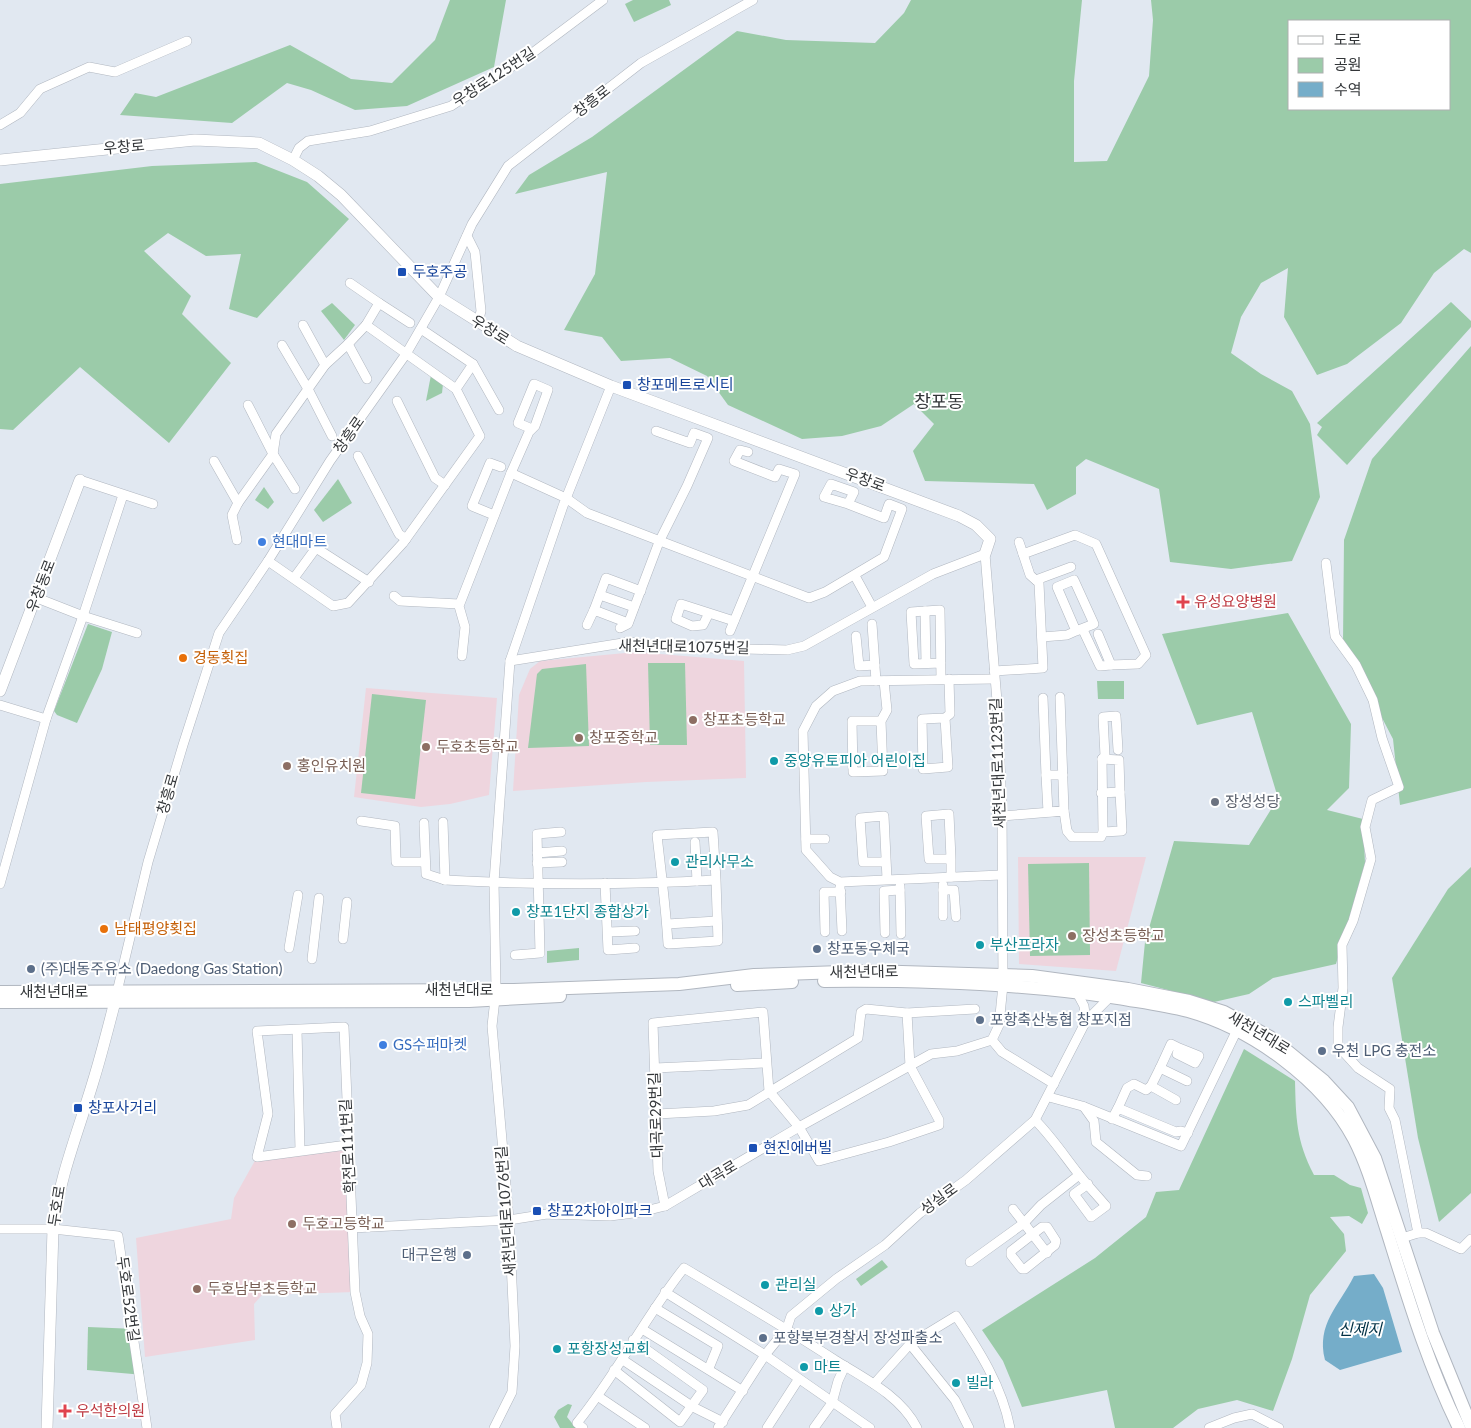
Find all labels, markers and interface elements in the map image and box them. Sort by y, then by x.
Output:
legend [1288,20,1451,110]
text: 도로 [1334,30,1362,48]
street label: 우창로125번길 [449,43,538,110]
text: 공원 [1334,55,1362,73]
street label: 창흥로 [570,80,613,120]
text: 수역 [1334,80,1362,98]
street label: 우창로 [103,135,145,157]
place label: 두호주공 [412,262,467,280]
marker: 두호주공 [396,266,408,278]
street label: 우창로 [468,311,513,348]
place label: 창포메트로시티 [637,375,734,393]
marker: 창포메트로시티 [621,379,633,391]
district label: 창포동 [914,390,964,412]
street label: 창흥로 [329,412,367,457]
street label: 우창로 [843,464,888,495]
place label: 현대마트 [272,532,327,550]
marker: 현대마트 [256,536,268,548]
street label: 우창동로 [22,557,58,615]
place label: 유성요양병원 [1194,592,1277,610]
marker: 유성요양병원 [1176,595,1190,609]
street label: 새천년대로1075번길 [618,636,750,656]
place label: 경동횟집 [193,648,248,666]
marker: 경동횟집 [177,652,189,664]
street label: 새천년대로1123번길 [986,697,1008,829]
place label: 창포초등학교 [703,710,786,728]
marker: 창포초등학교 [687,714,699,726]
place label: 창포중학교 [589,728,658,746]
marker: 창포중학교 [573,732,585,744]
place label: 두호초등학교 [436,737,519,755]
marker: 두호초등학교 [420,741,432,753]
place label: 중앙유토피아 어린이집 [784,751,926,769]
marker: 중앙유토피아 어린이집 [768,755,780,767]
place label: 홍인유치원 [297,756,366,774]
marker: 홍인유치원 [281,760,293,772]
street label: 창흥로 [153,771,181,816]
place label: 장성성당 [1225,792,1280,810]
marker: 장성성당 [1209,796,1221,808]
place label: 관리사무소 [685,852,754,870]
marker: 관리사무소 [669,856,681,868]
place label: 창포1단지 종합상가 [526,902,649,920]
marker: 창포1단지 종합상가 [510,906,522,918]
place label: 남태평양횟집 [114,919,197,937]
marker: 남태평양횟집 [98,923,110,935]
place label: 장성초등학교 [1082,926,1165,944]
marker: 장성초등학교 [1066,930,1078,942]
place label: 부산프라자 [990,935,1059,953]
place label: 창포동우체국 [827,939,910,957]
marker: 부산프라자 [974,939,986,951]
marker: 창포동우체국 [811,943,823,955]
place label: (주)대동주유소 (Daedong Gas Station) [41,959,283,977]
street label: 새천년대로 [829,961,899,981]
marker: (주)대동주유소 (Daedong Gas Station) [25,963,37,975]
street label: 새천년대로 [424,980,494,998]
street label: 새천년대로 [19,982,89,1000]
place label: 스파벨리 [1298,992,1353,1010]
marker: 스파벨리 [1282,996,1294,1008]
street label: 새천년대로 [1225,1007,1294,1058]
place label: 포항축산농협 창포지점 [990,1010,1132,1028]
marker: 포항축산농협 창포지점 [974,1014,986,1026]
place label: GS수퍼마켓 [393,1035,467,1053]
marker: GS수퍼마켓 [377,1039,389,1051]
place label: 우천 LPG 충전소 [1332,1041,1437,1059]
marker: 우천 LPG 충전소 [1316,1045,1328,1057]
street label: 대곡로29번길 [644,1072,666,1159]
place label: 창포사거리 [88,1098,157,1116]
street label: 학전로111번길 [336,1098,358,1194]
marker: 창포사거리 [72,1102,84,1114]
place label: 현진에버빌 [763,1138,832,1156]
marker: 현진에버빌 [747,1142,759,1154]
street label: 새천년대로1076번길 [491,1145,519,1277]
street label: 대곡로 [695,1156,740,1193]
street label: 성실로 [916,1179,960,1218]
street label: 두호로 [44,1184,68,1228]
place label: 창포2차아이파크 [547,1201,652,1219]
marker: 창포2차아이파크 [531,1205,543,1217]
place label: 두호고등학교 [302,1214,385,1232]
marker: 두호고등학교 [286,1218,298,1230]
place label: 대구은행 [402,1245,457,1263]
marker: 대구은행 [461,1249,473,1261]
street label: 두호로52번길 [114,1255,144,1343]
place label: 관리실 [775,1275,816,1293]
place label: 두호남부초등학교 [207,1279,317,1297]
marker: 관리실 [759,1279,771,1291]
marker: 두호남부초등학교 [191,1283,203,1295]
place label: 상가 [829,1301,857,1319]
marker: 상가 [813,1305,825,1317]
water label: 신제지 [1338,1319,1383,1338]
place label: 포항북부경찰서 장성파출소 [773,1328,943,1346]
marker: 포항북부경찰서 장성파출소 [757,1332,769,1344]
place label: 포항장성교회 [567,1339,650,1357]
marker: 포항장성교회 [551,1343,563,1355]
place label: 마트 [814,1357,842,1375]
marker: 마트 [798,1361,810,1373]
place label: 빌라 [966,1373,994,1391]
marker: 빌라 [950,1377,962,1389]
place label: 우석한의원 [76,1401,145,1419]
marker: 우석한의원 [58,1404,72,1418]

